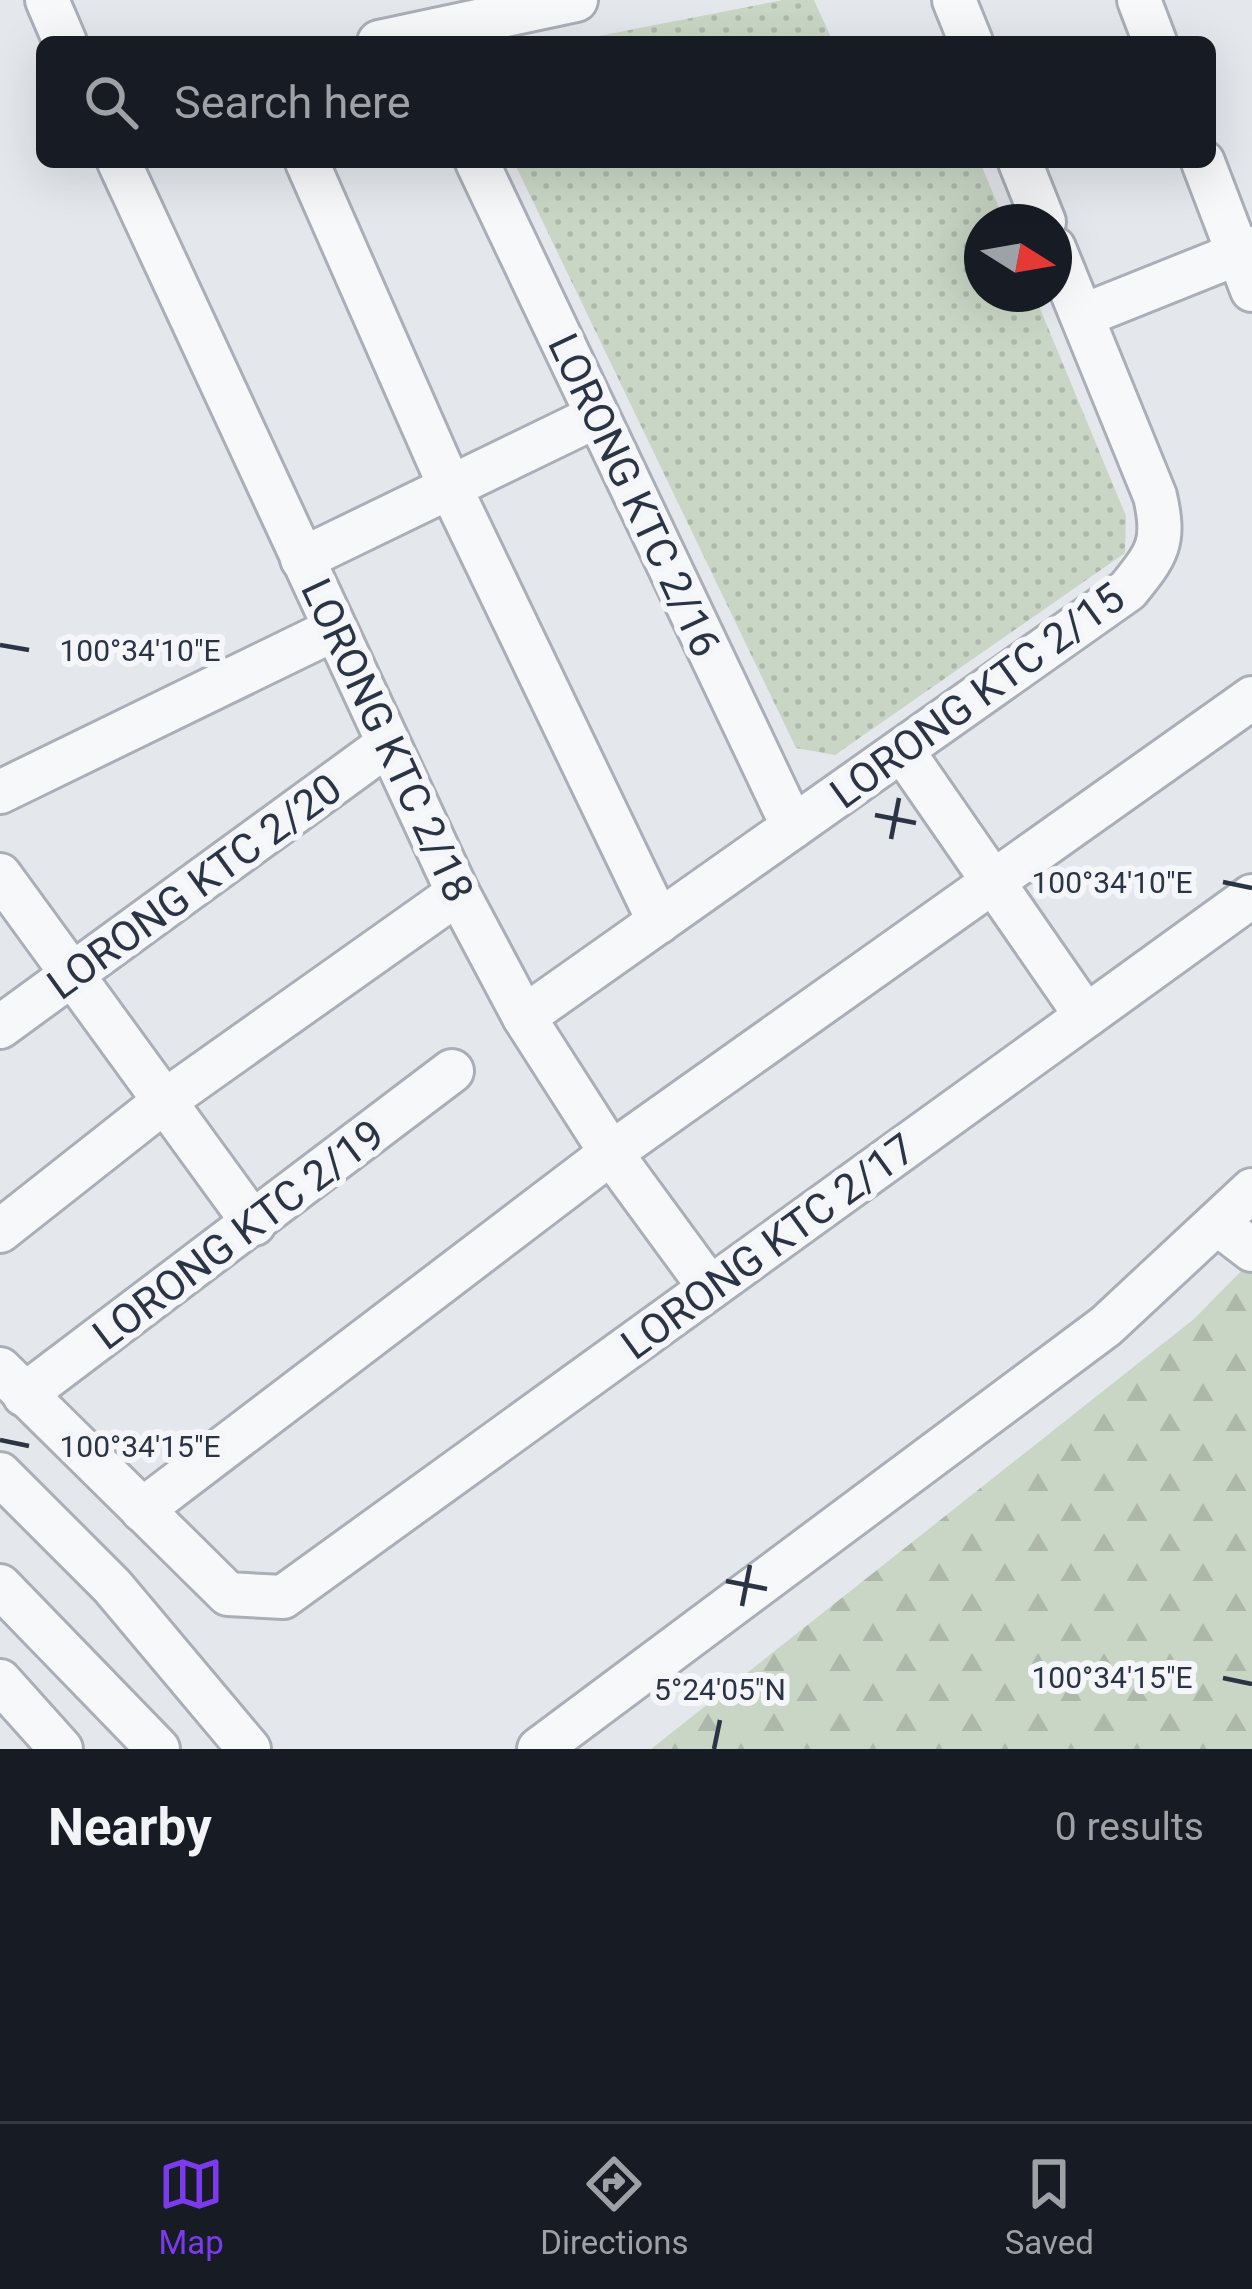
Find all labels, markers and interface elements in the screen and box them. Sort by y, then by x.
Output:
search box [36,36,1216,168]
icon: search [78,69,144,135]
text: Search here [174,76,411,129]
north arrow [964,204,1072,312]
street label: LORONG KTC 2/16 [538,326,731,664]
street label: LORONG KTC 2/18 [291,571,484,909]
street label: LORONG KTC 2/15 [821,573,1134,818]
text: 100°34'10"E [59,633,221,668]
street label: LORONG KTC 2/20 [38,764,351,1009]
text: 100°34'10"E [1031,865,1193,900]
street label: LORONG KTC 2/19 [84,1109,393,1359]
street label: LORONG KTC 2/17 [612,1124,925,1369]
text: 100°34'15"E [59,1429,221,1464]
text: 100°34'15"E [1031,1660,1193,1695]
text: 5°24'05"N [654,1672,786,1707]
text: Nearby [48,1798,212,1857]
text: 0 results [1055,1804,1204,1850]
tab: Map [158,2151,224,2262]
tab: Directions [540,2151,689,2262]
tab: Saved [1005,2151,1094,2262]

